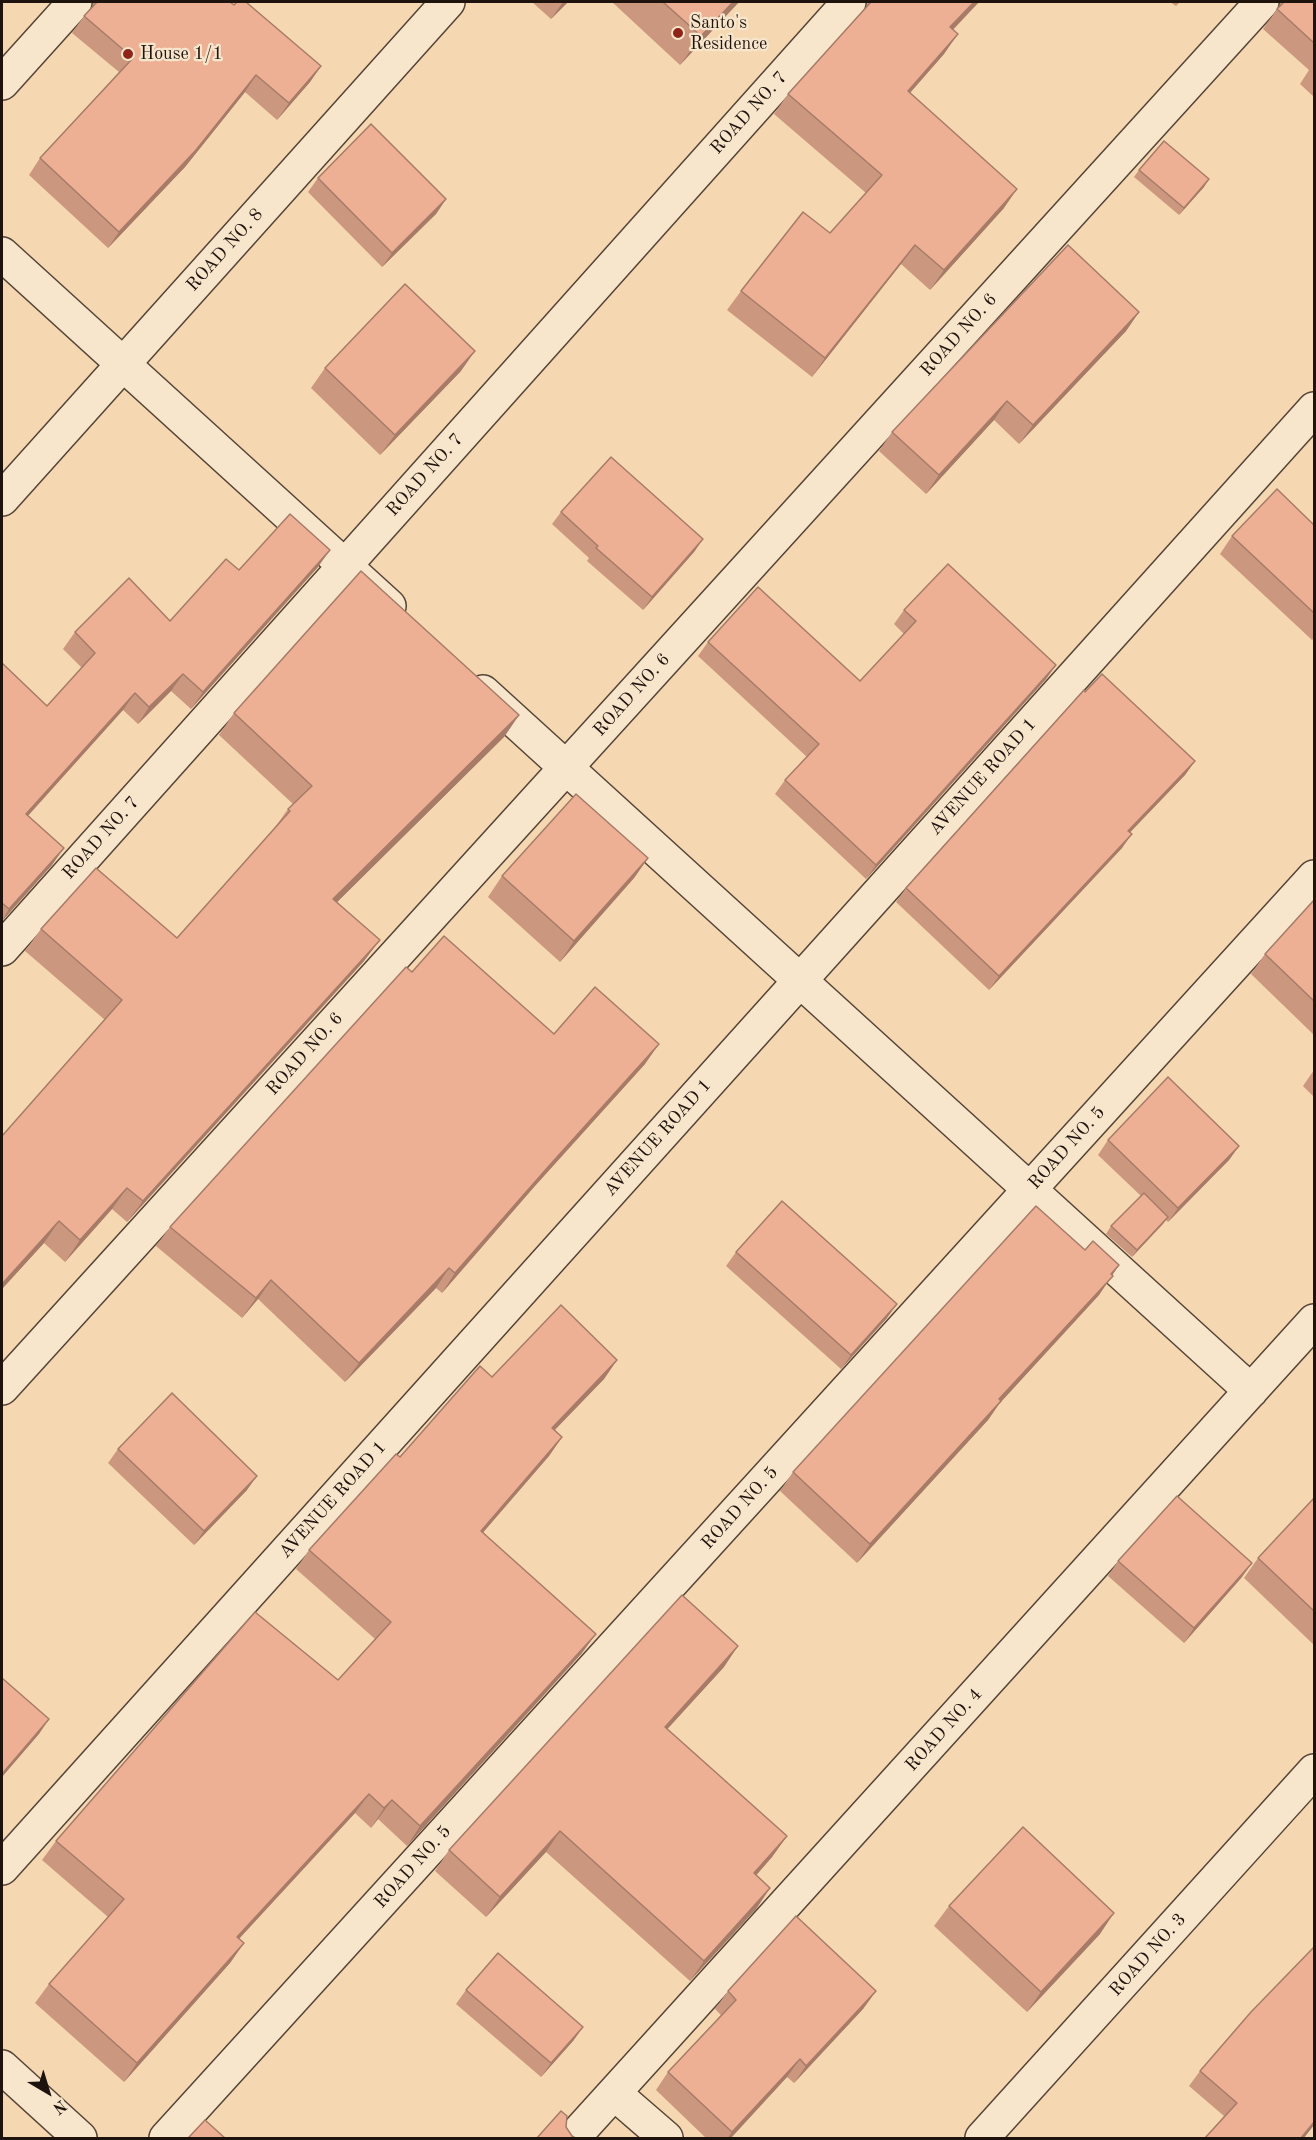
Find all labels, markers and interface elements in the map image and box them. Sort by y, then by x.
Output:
place label: Santo's Residence [690,12,767,54]
marker: Santo's Residence [671,26,685,40]
place label: House 1/1 [140,43,223,65]
marker: House 1/1 [121,47,135,61]
street label: ROAD NO. 7 [706,67,792,159]
street label: ROAD NO. 8 [182,204,268,296]
street label: ROAD NO. 6 [916,289,1002,381]
street label: ROAD NO. 7 [382,429,468,521]
street label: ROAD NO. 6 [589,649,675,741]
street label: AVENUE ROAD 1 [925,714,1041,840]
street label: ROAD NO. 7 [58,792,144,884]
street label: ROAD NO. 6 [262,1008,348,1100]
street label: AVENUE ROAD 1 [600,1075,716,1201]
street label: ROAD NO. 5 [1024,1102,1110,1194]
street label: AVENUE ROAD 1 [275,1437,391,1563]
street label: ROAD NO. 5 [697,1462,783,1554]
street label: ROAD NO. 4 [901,1684,987,1776]
street label: ROAD NO. 5 [370,1821,456,1913]
street label: ROAD NO. 3 [1105,1909,1191,2001]
north arrow [18,2062,78,2122]
text: N [49,2096,69,2116]

